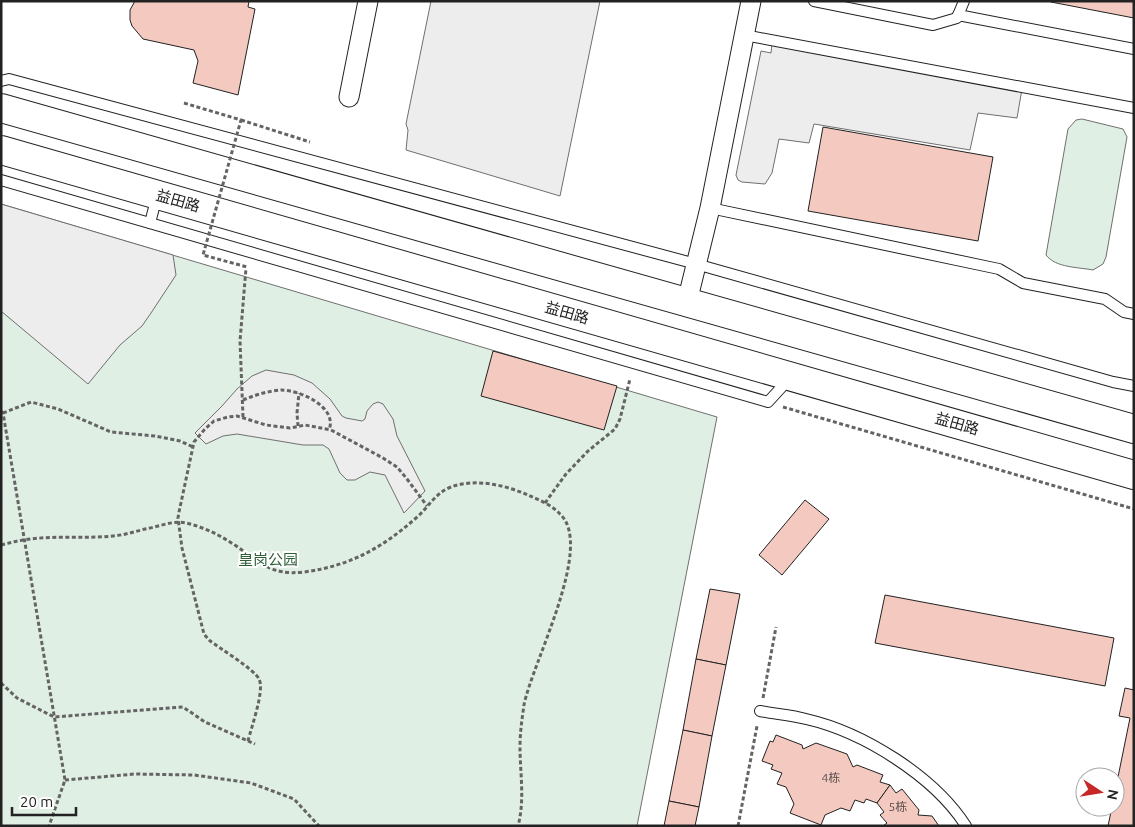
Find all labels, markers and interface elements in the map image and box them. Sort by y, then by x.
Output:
street label: 益田路 [154,186,202,215]
street label: 益田路 [543,298,591,327]
street label: 益田路 [933,409,981,438]
park label: 皇岗公园 [238,551,298,568]
north arrow [1075,767,1125,817]
house number: 4栋 [822,771,840,784]
scale bar [12,784,76,816]
text: N [1104,788,1122,801]
text: 20 m [20,793,53,810]
house number: 5栋 [889,800,907,813]

